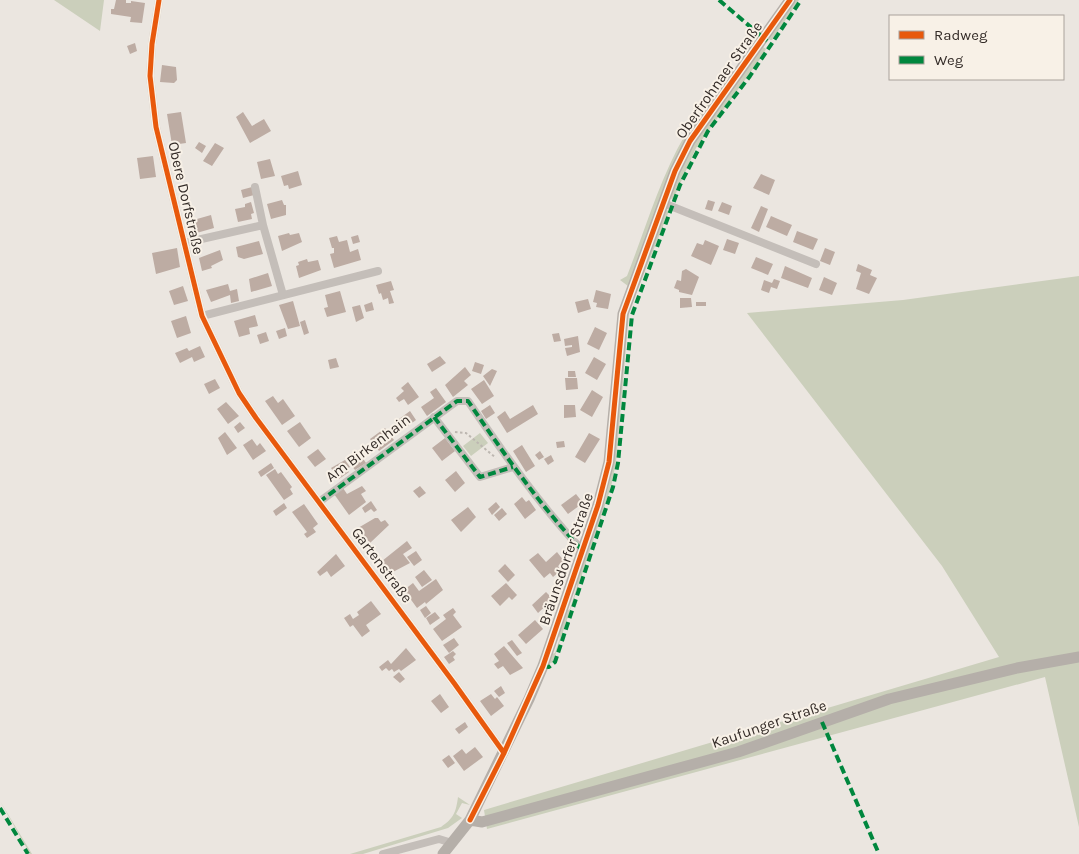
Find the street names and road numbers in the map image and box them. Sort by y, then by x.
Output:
street label: Oberfrohnaer Straße [672,18,766,142]
street label: Obere Dorfstraße [164,140,208,256]
street label: Am Birkenhain [322,410,414,486]
street label: Bräunsdorfer Straße [535,491,597,627]
street label: Gartenstraße [348,524,416,606]
street label: Kaufunger Straße [709,696,829,752]

